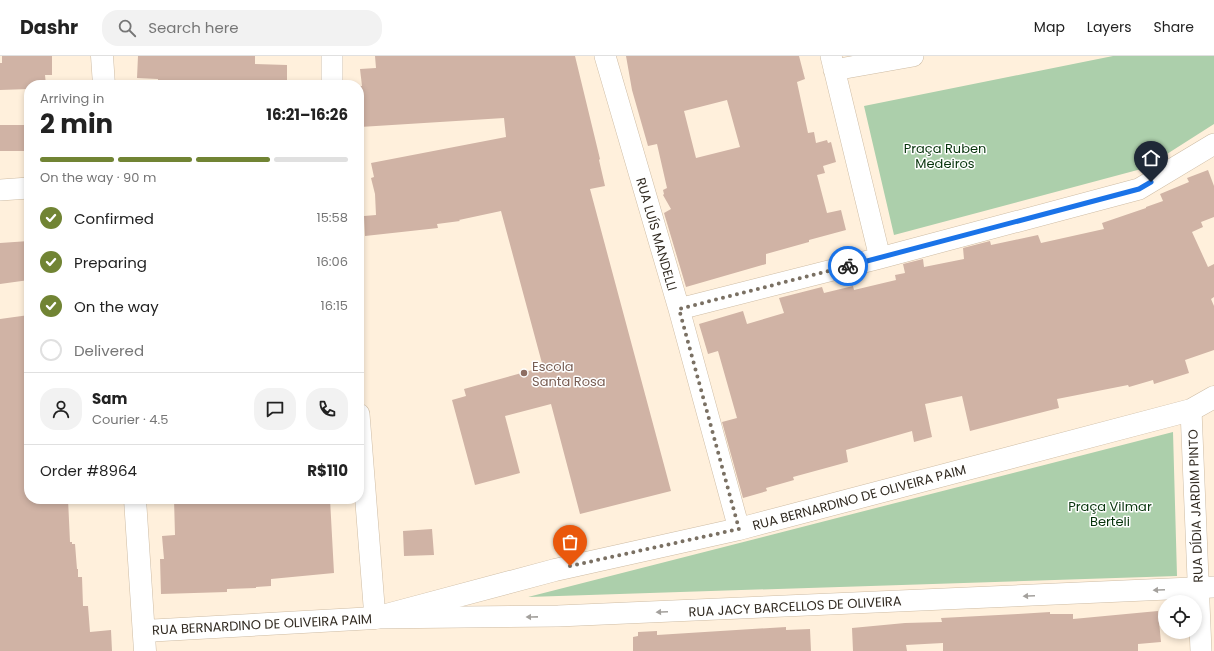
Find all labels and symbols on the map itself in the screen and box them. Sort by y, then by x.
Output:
park label: Praça Ruben Medeiros [904,139,986,173]
pin [1134,141,1168,182]
street label: RUA LUÍS MANDELLI [631,175,682,293]
courier [828,246,868,286]
place label: Escola Santa Rosa [532,357,606,391]
marker: Escola Santa Rosa [519,368,529,378]
street label: RUA DÍDIA JARDIM PINTO [1183,429,1208,583]
street label: RUA BERNARDINO DE OLIVEIRA PAIM [750,460,968,535]
park label: Praça Vilmar Berteli [1068,497,1152,531]
pin [553,525,587,566]
one-way arrow [1152,587,1165,593]
street label: RUA JACY BARCELLOS DE OLIVEIRA [688,591,902,622]
one-way arrow [1023,592,1035,599]
street label: RUA BERNARDINO DE OLIVEIRA PAIM [152,609,373,640]
one-way arrow [655,609,668,615]
one-way arrow [525,614,538,620]

